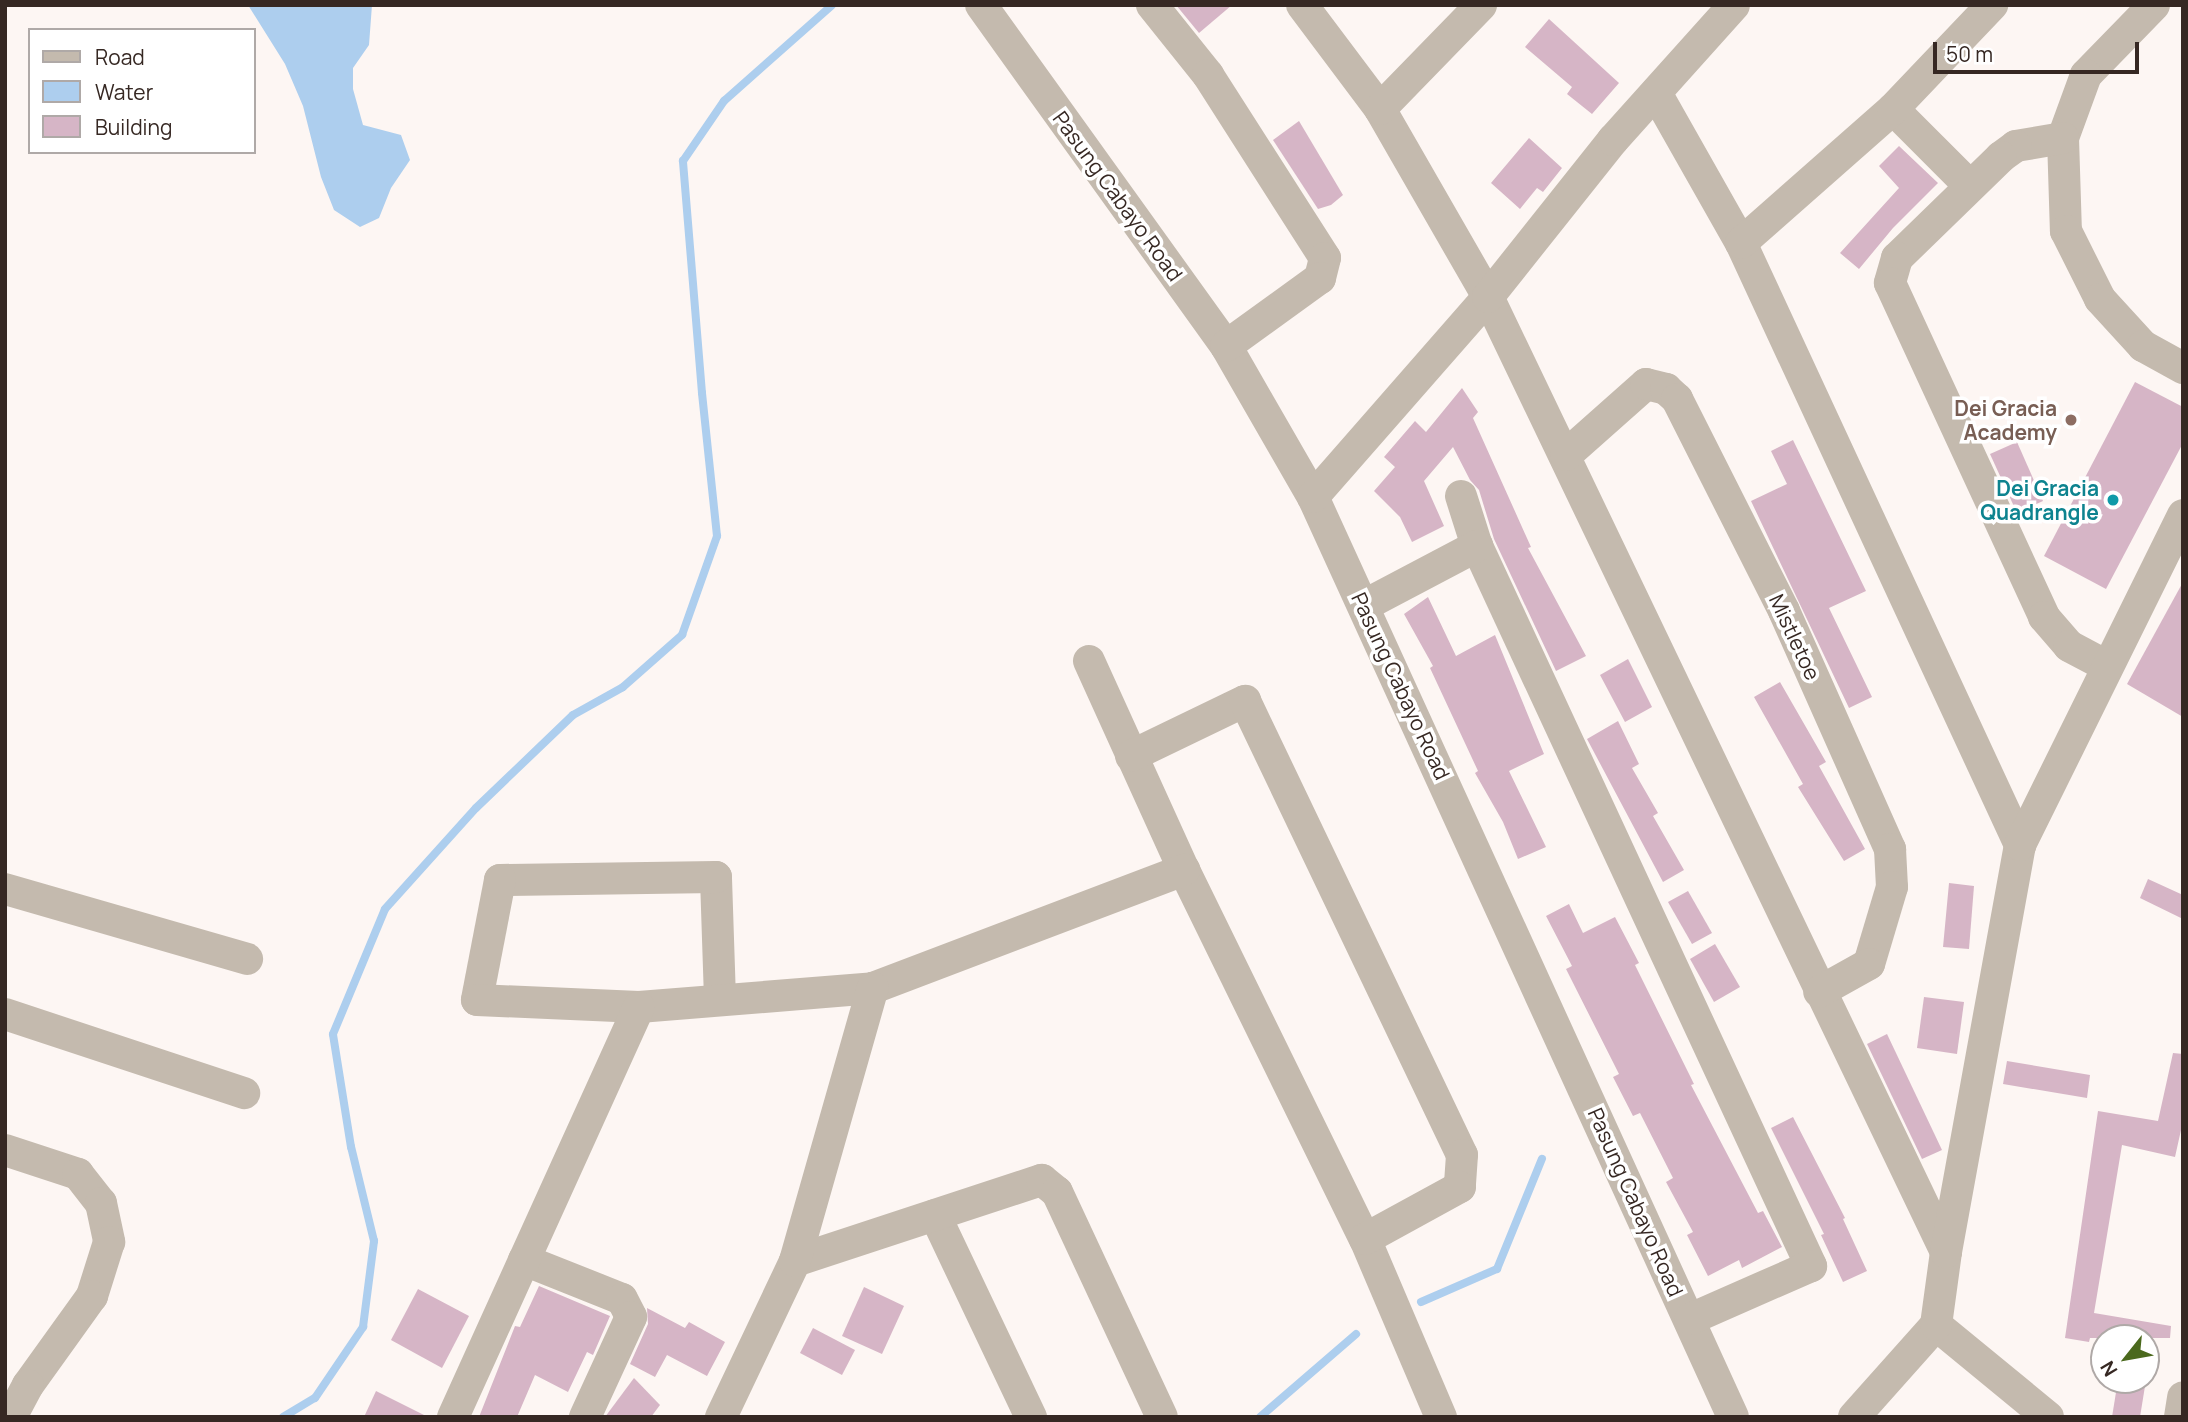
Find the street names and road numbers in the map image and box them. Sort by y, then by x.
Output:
street label: Pasung Cabayo Road [1048,106,1188,286]
street label: Pasung Cabayo Road [1347,588,1455,784]
street label: Mistletoe [1764,590,1826,684]
street label: Pasung Cabayo Road [1583,1104,1689,1300]

